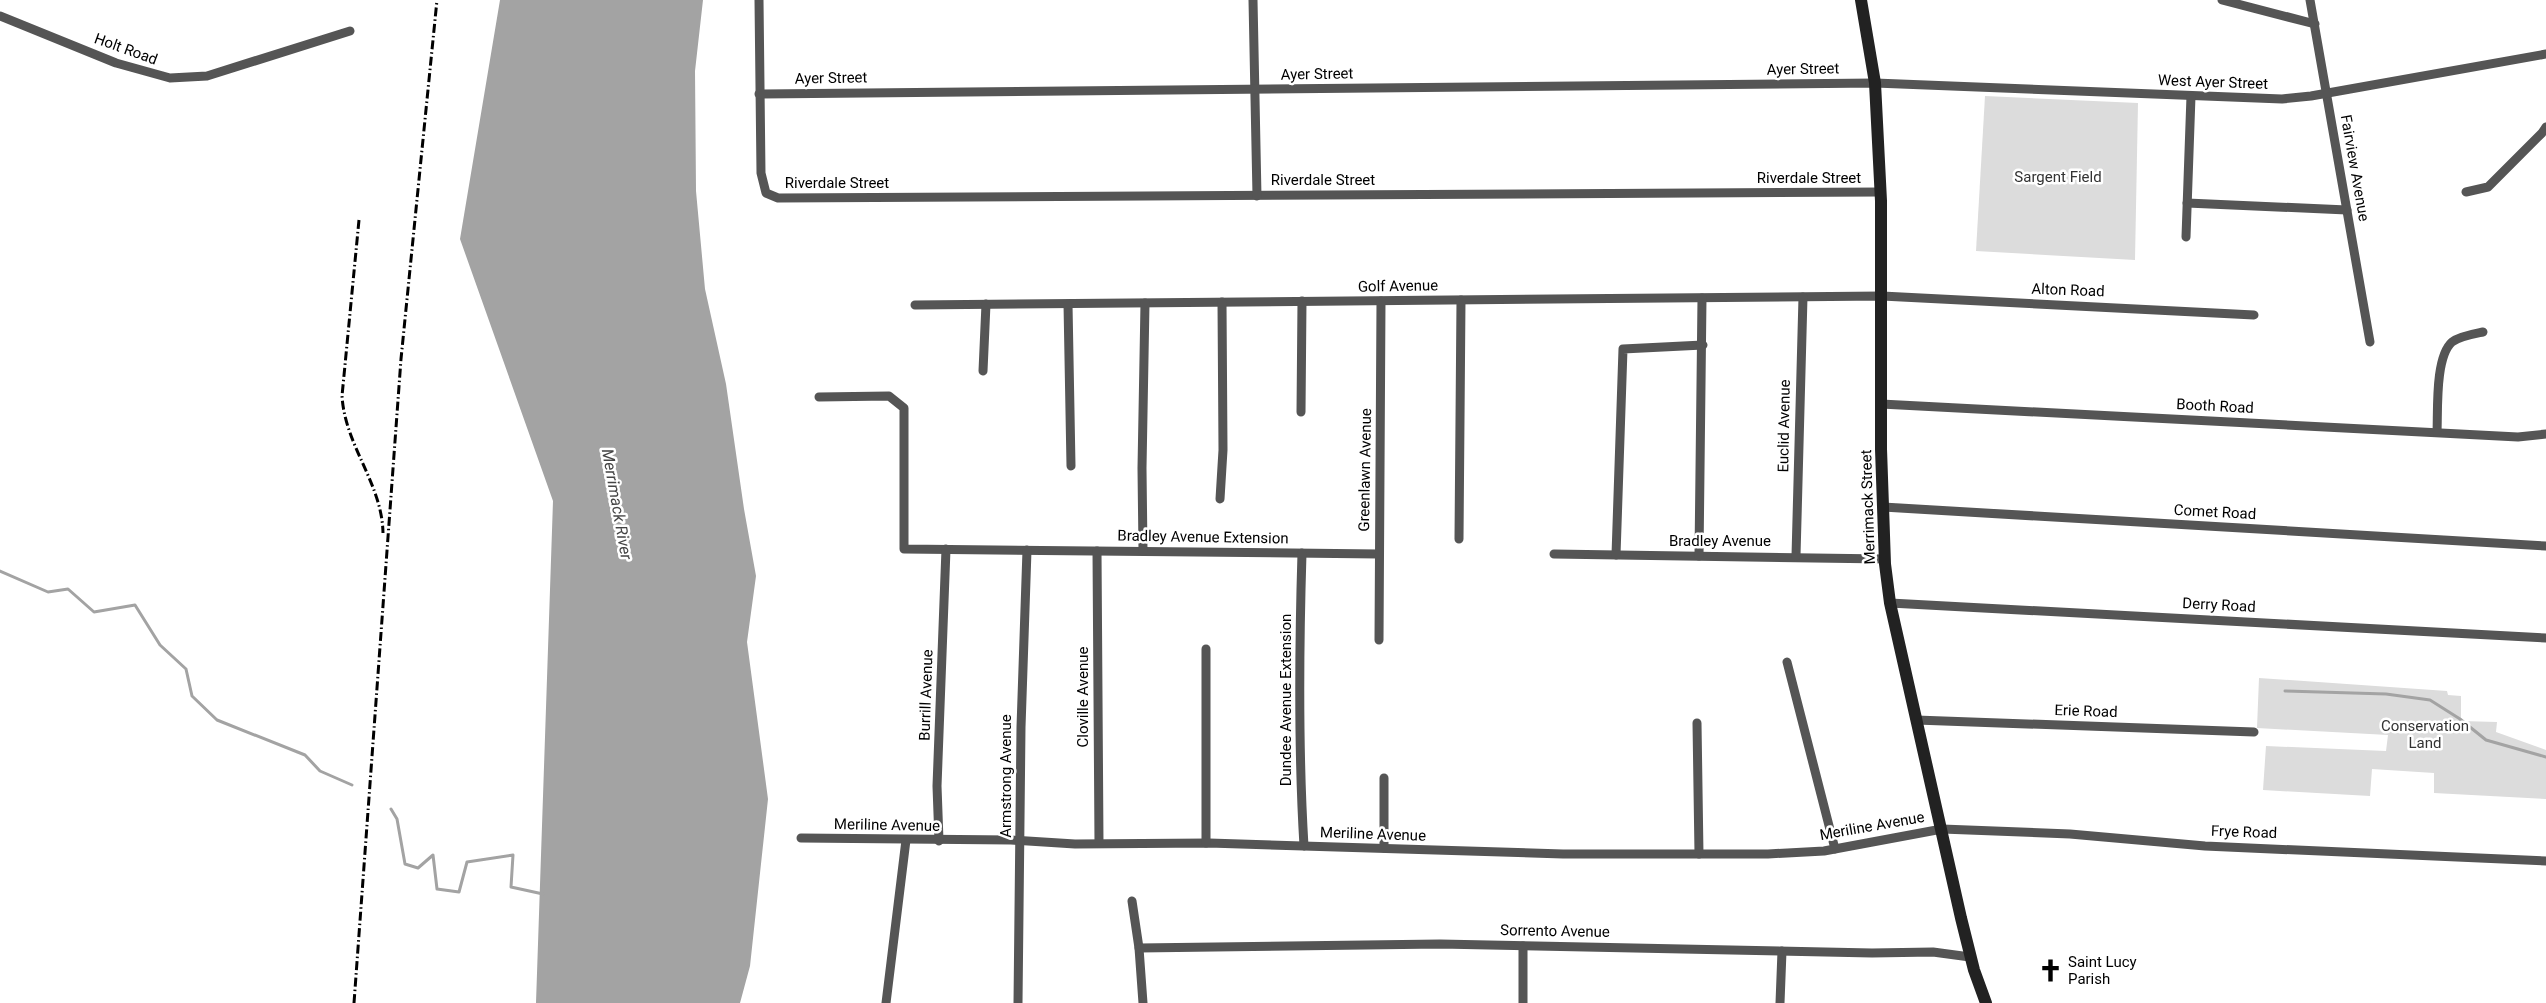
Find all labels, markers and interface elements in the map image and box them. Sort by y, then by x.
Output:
street label: Holt Road [92,29,160,69]
street label: Ayer Street [1766,59,1840,79]
street label: Ayer Street [1280,64,1354,84]
street label: Ayer Street [794,68,868,88]
street label: West Ayer Street [2158,71,2268,93]
street label: Fairview Avenue [2337,113,2373,223]
park label: Sargent Field [2014,168,2102,186]
street label: Riverdale Street [1757,169,1861,187]
street label: Riverdale Street [1271,171,1375,189]
street label: Riverdale Street [785,174,889,192]
street label: Golf Avenue [1358,276,1438,296]
street label: Alton Road [2031,280,2105,300]
street label: Euclid Avenue [1774,379,1794,473]
street label: Booth Road [2176,395,2254,417]
street label: Greenlawn Avenue [1355,408,1375,532]
water label: Merrimack River [598,447,636,562]
street label: Merrimack Street [1857,449,1879,565]
street label: Comet Road [2173,501,2257,523]
street label: Bradley Avenue Extension [1117,527,1289,547]
street label: Bradley Avenue [1669,532,1771,550]
street label: Derry Road [2182,594,2256,616]
street label: Dundee Avenue Extension [1277,614,1295,786]
street label: Cloville Avenue [1074,647,1092,747]
street label: Burrill Avenue [915,649,937,741]
street label: Erie Road [2054,701,2118,721]
street label: Armstrong Avenue [997,714,1015,838]
park label: Conservation Land [2381,717,2469,752]
street label: Meriline Avenue [1818,808,1926,844]
street label: Meriline Avenue [834,815,940,835]
street label: Frye Road [2210,822,2278,842]
street label: Meriline Avenue [1320,823,1426,845]
street label: Sorrento Avenue [1500,921,1610,941]
place label: Saint Lucy Parish [2068,953,2137,988]
church icon: Saint Lucy Parish [2037,958,2063,984]

